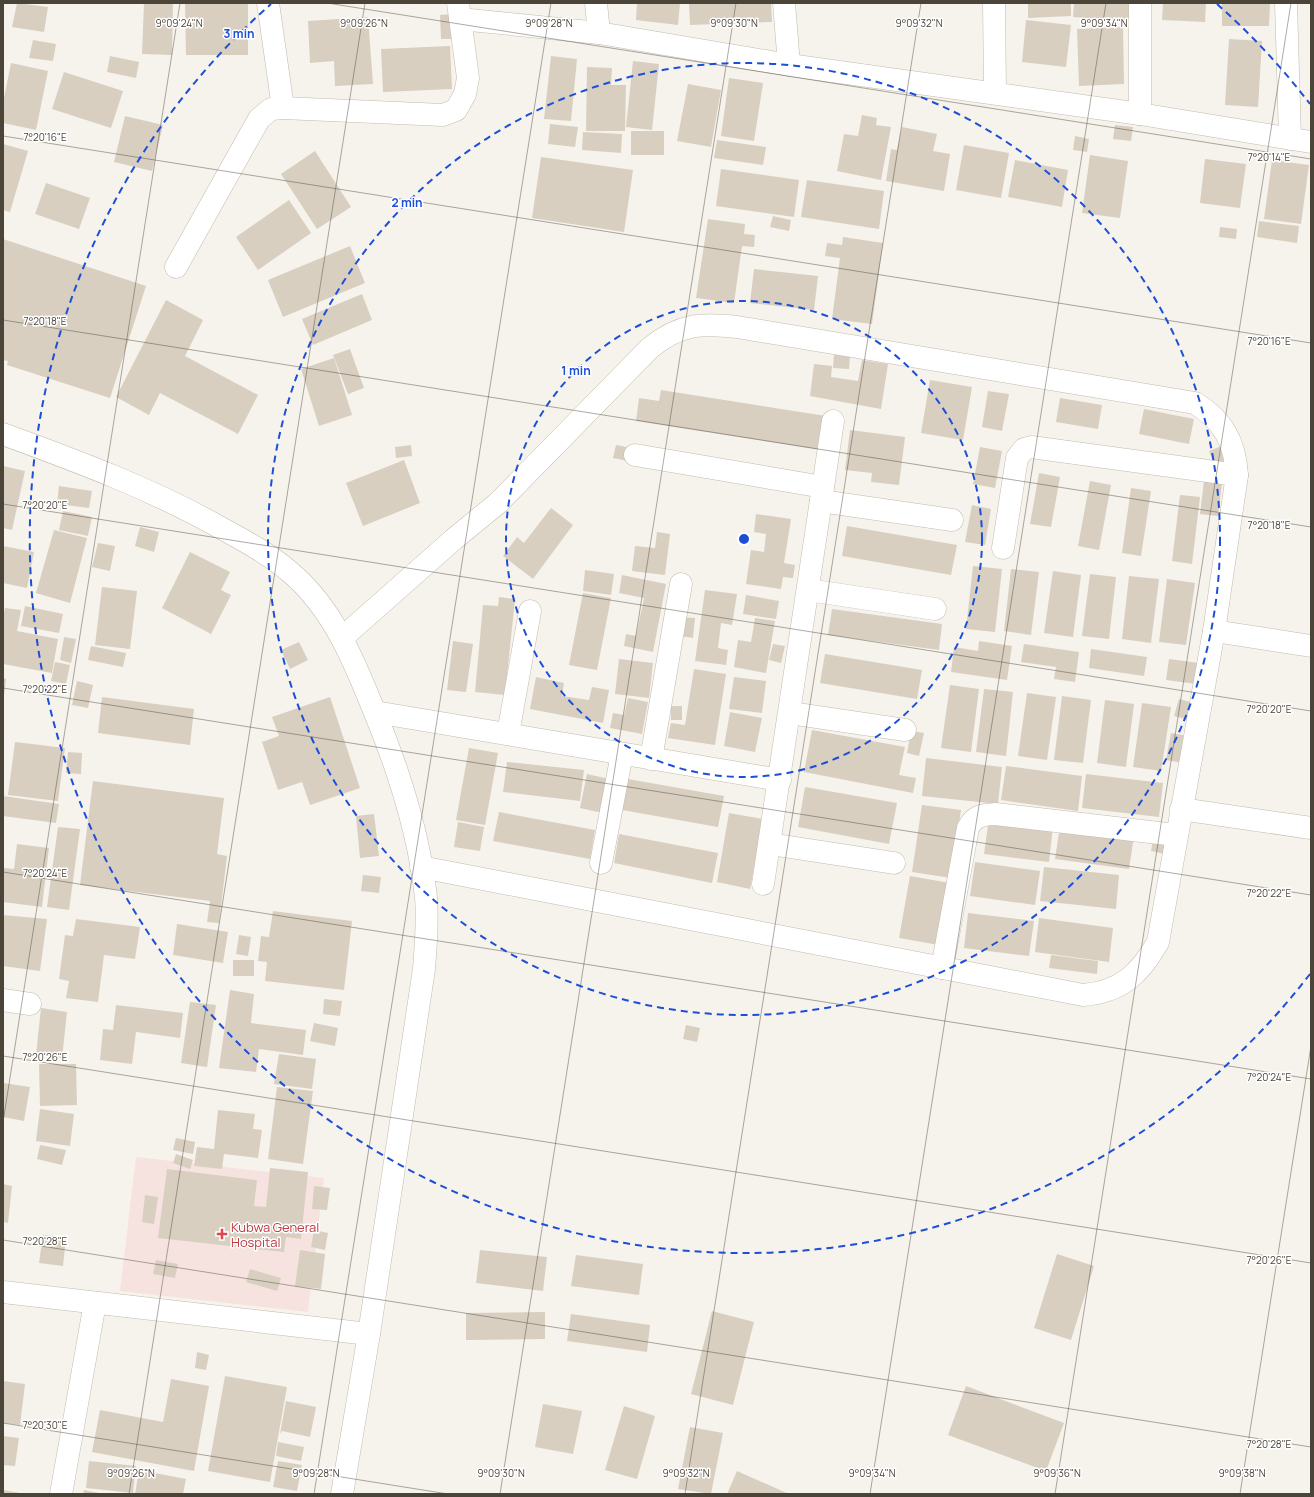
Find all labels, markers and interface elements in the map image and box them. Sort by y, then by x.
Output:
text: 9°09'24"N [155,16,203,30]
text: 9°09'26"N [340,16,388,30]
text: 9°09'28"N [525,16,573,30]
text: 9°09'30"N [710,16,758,30]
text: 9°09'32"N [895,16,943,30]
text: 9°09'34"N [1080,16,1128,30]
text: 3 min [223,25,255,42]
text: 7°20'16"E [23,130,67,144]
text: 7°20'14"E [1248,150,1291,164]
text: 2 min [391,194,423,211]
text: 7°20'18"E [24,314,67,328]
text: 7°20'16"E [1247,334,1291,348]
text: 1 min [561,362,591,379]
text: 7°20'20"E [23,498,68,512]
text: 7°20'18"E [1248,518,1291,532]
centre of rings [737,532,751,546]
text: 7°20'22"E [23,682,68,696]
text: 7°20'20"E [1247,702,1292,716]
text: 7°20'24"E [23,866,67,880]
text: 7°20'22"E [1247,886,1292,900]
text: 7°20'26"E [23,1050,68,1064]
text: 7°20'24"E [1247,1070,1291,1084]
place label: Kubwa General Hospital [231,1218,319,1251]
marker: Kubwa General Hospital [216,1228,228,1240]
text: 7°20'28"E [23,1234,68,1248]
text: 7°20'26"E [1247,1253,1292,1267]
text: 7°20'30"E [23,1418,68,1432]
text: 7°20'28"E [1247,1437,1292,1451]
text: 9°09'26"N [107,1466,155,1480]
text: 9°09'28"N [292,1466,340,1480]
text: 9°09'30"N [477,1466,525,1480]
text: 9°09'32"N [662,1466,710,1480]
text: 9°09'34"N [848,1466,896,1480]
text: 9°09'36"N [1033,1466,1081,1480]
text: 9°09'38"N [1218,1466,1266,1480]

